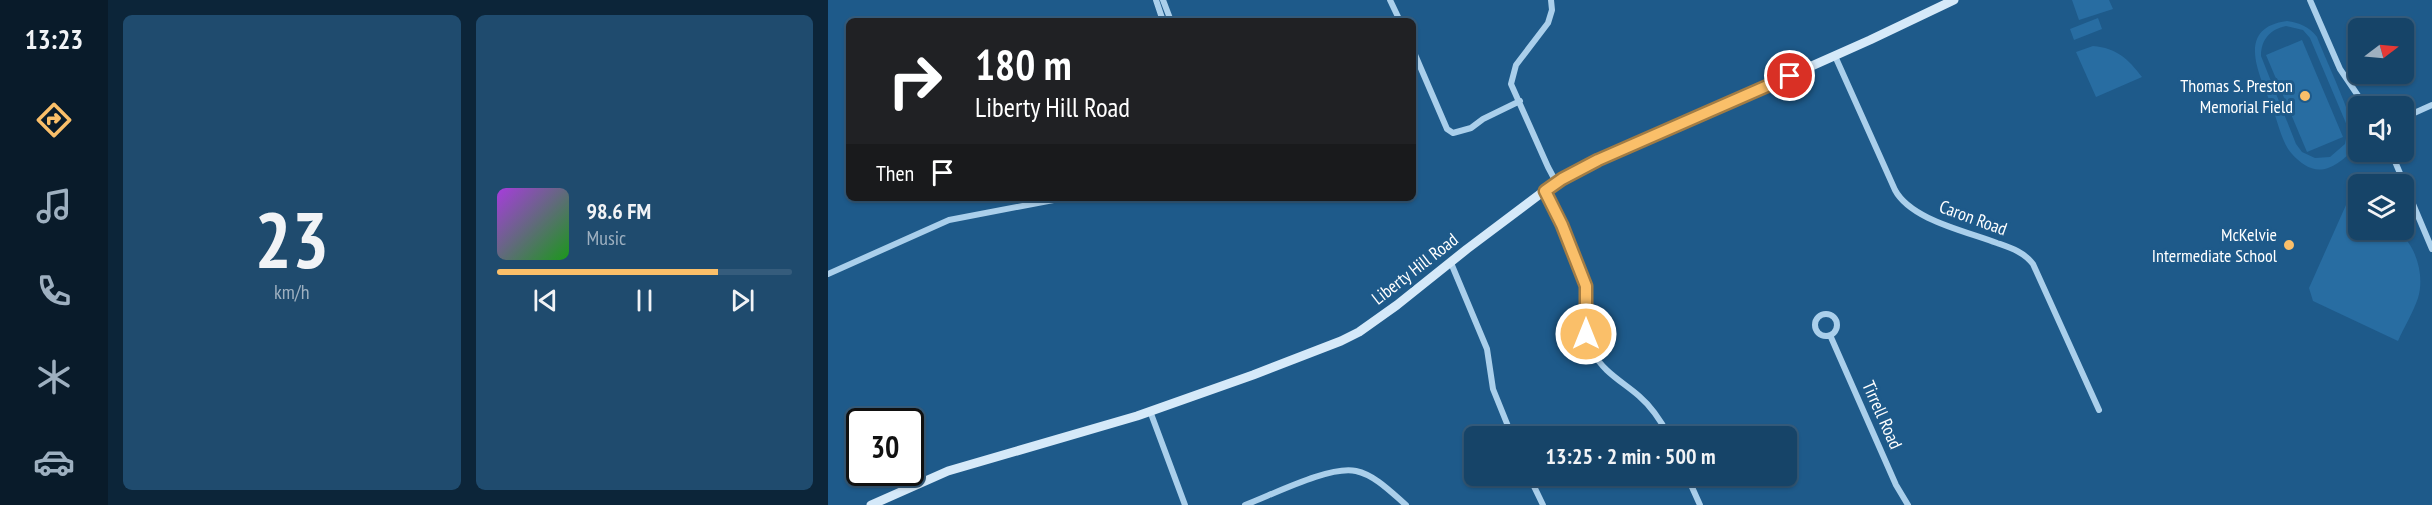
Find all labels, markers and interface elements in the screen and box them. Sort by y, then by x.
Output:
north arrow [2348,18,2414,84]
map controls [2348,18,2414,240]
text: 13:23 [25,22,83,56]
text: 180 m [975,37,1072,92]
icon: right [876,42,954,120]
pin [1764,50,1815,101]
icon: arrive [1773,59,1806,92]
place label: Thomas S. Preston Memorial Field [2180,74,2293,118]
marker: Thomas S. Preston Memorial Field [2298,89,2312,103]
text: Liberty Hill Road [975,90,1130,124]
button: sound [2348,96,2414,162]
icon: directions [33,99,75,141]
icon: arrive [926,156,959,189]
text: Then [876,159,914,187]
button: layers [2348,174,2414,240]
icon: music [33,185,75,227]
text: 23 [254,189,329,290]
street label: Caron Road [1936,195,2010,240]
text: 98.6 FM [587,197,651,225]
place label: McKelvie Intermediate School [2152,223,2278,267]
text: Music [587,225,626,251]
street label: Liberty Hill Road [1367,228,1462,309]
marker: McKelvie Intermediate School [2282,238,2296,252]
icon: phone [33,270,75,312]
text: km/h [274,279,309,305]
icon: previous [529,284,562,317]
icon: pause [628,284,661,317]
icon: next [726,284,759,317]
position arrow [1554,302,1618,366]
icon: climate [33,356,75,398]
street label: Tirrell Road [1857,377,1908,452]
speed limit sign: 30 [846,408,924,486]
icon: car [33,441,75,483]
text: 13:25 · 2 min · 500 m [1545,442,1716,470]

